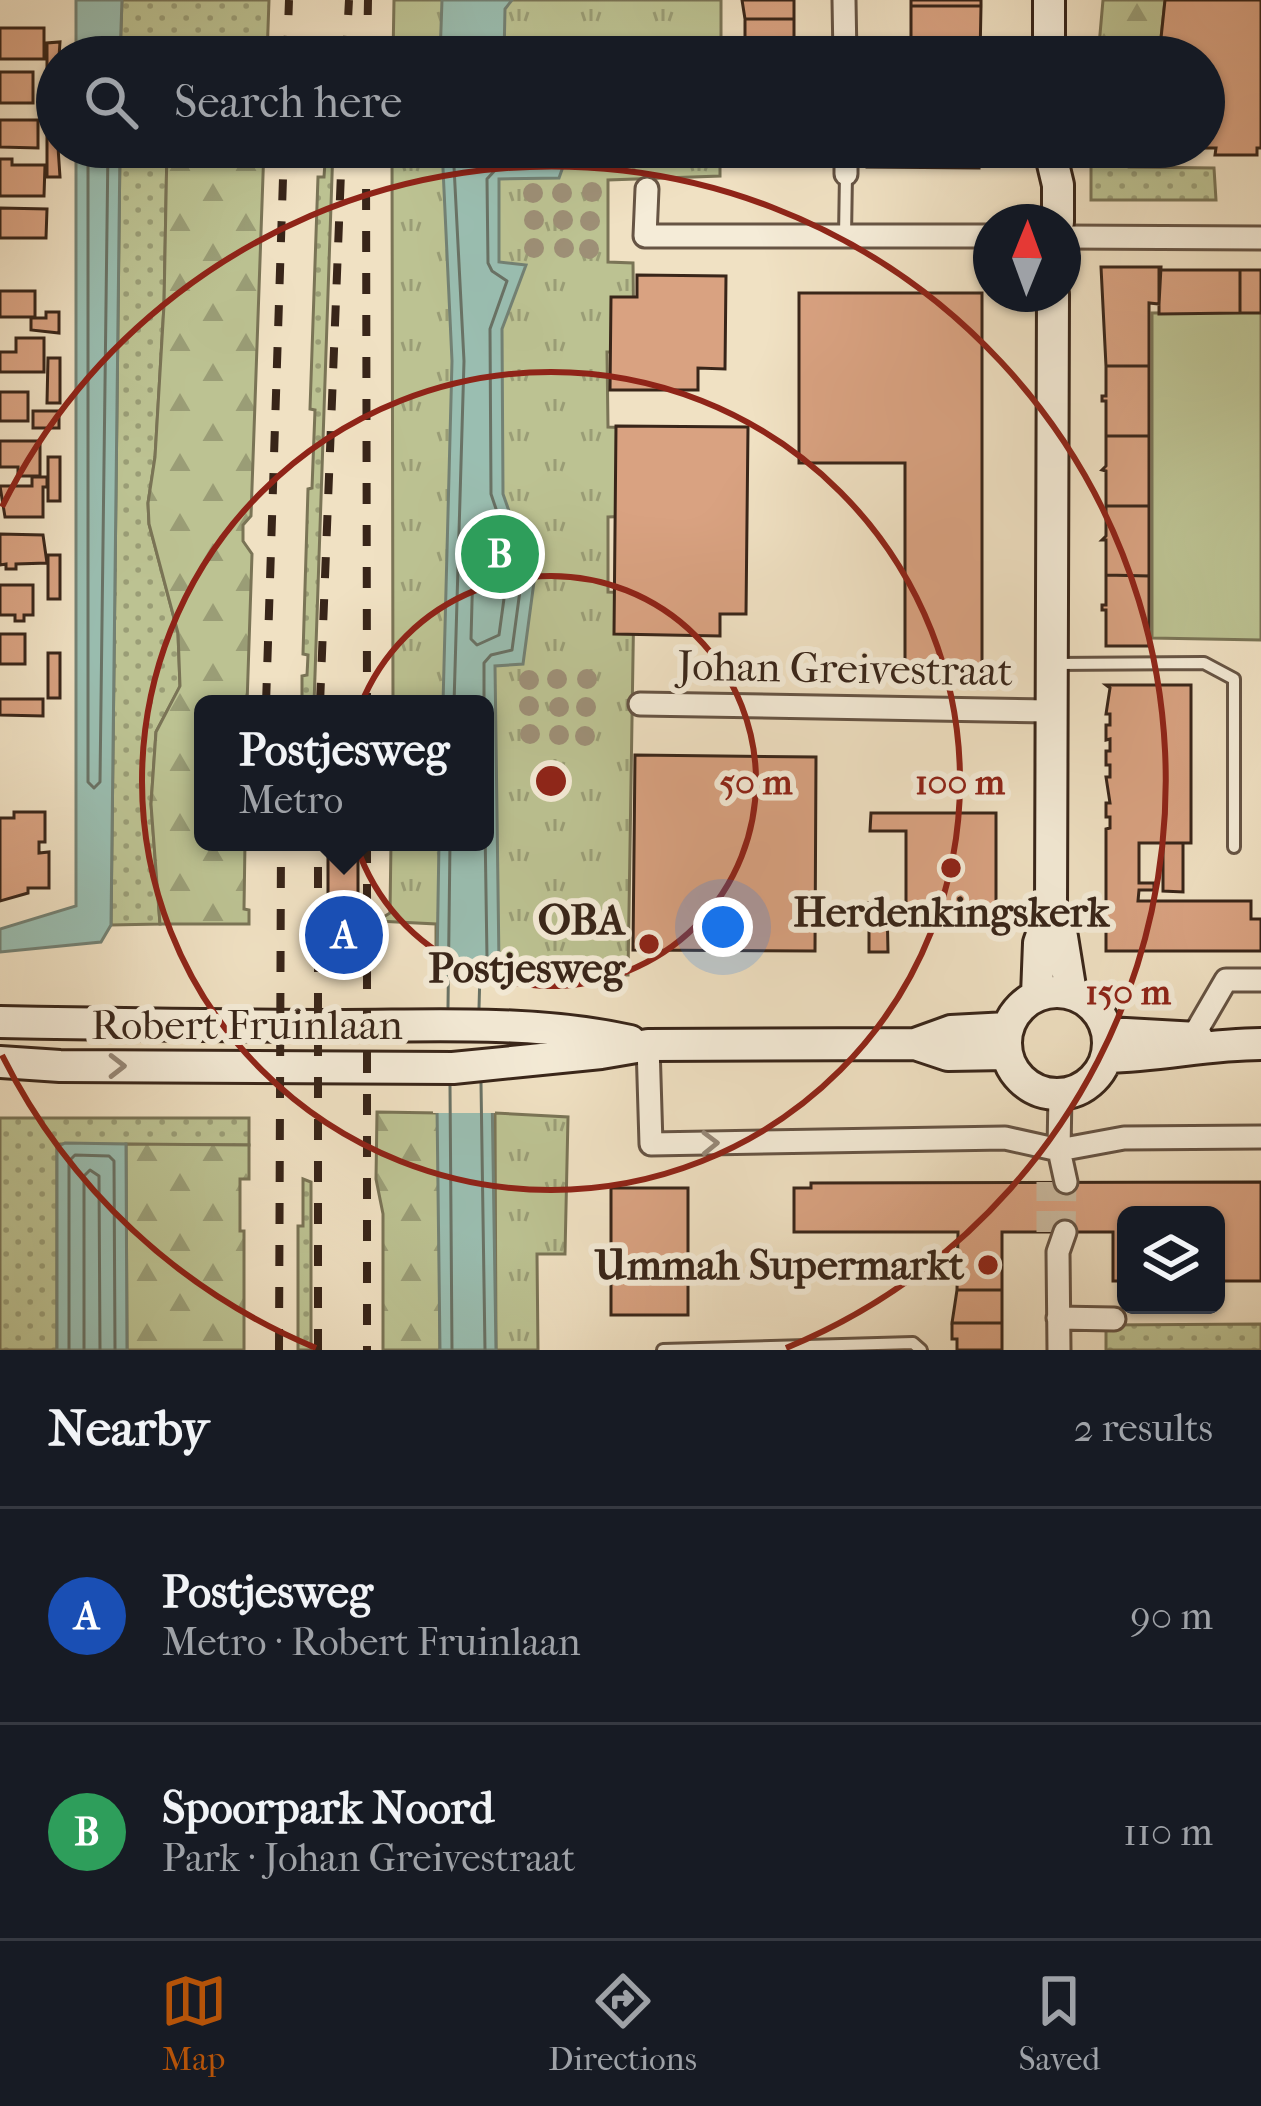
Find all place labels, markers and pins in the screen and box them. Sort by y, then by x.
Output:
pin: B [461,509,539,599]
centre of rings [530,760,572,802]
marker: Herdenkingskerk [938,855,964,881]
place label: Herdenkingskerk [793,888,1110,937]
pin: A [305,890,383,980]
place label: OBA Postjesweg [428,896,627,993]
marker: OBA Postjesweg [636,931,662,957]
place label: Ummah Supermarkt [594,1241,965,1290]
marker: Ummah Supermarkt [975,1252,1001,1278]

